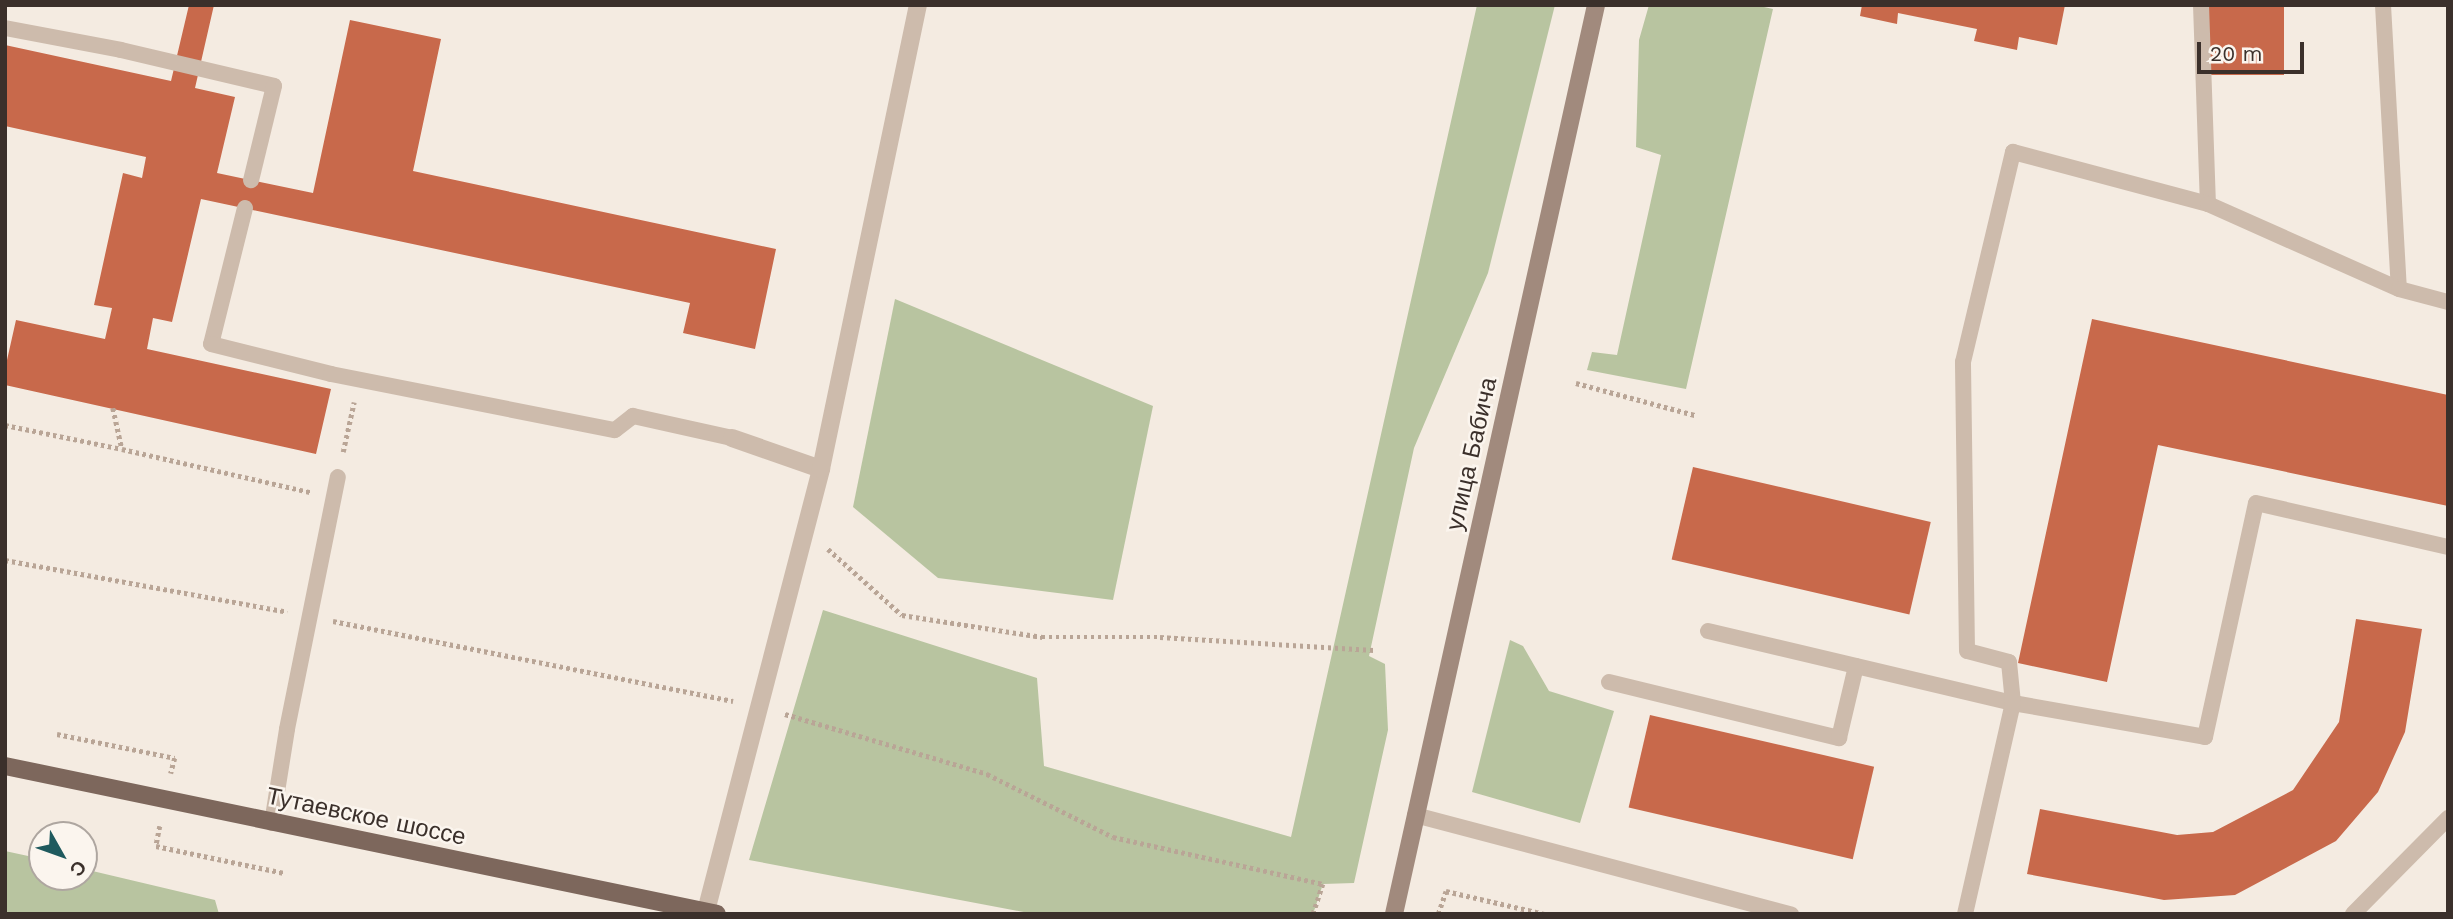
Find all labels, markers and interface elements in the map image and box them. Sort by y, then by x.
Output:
scale bar [2201,28,2308,72]
text: 20 m [2210,41,2262,66]
street label: улица Бабича [1440,375,1504,533]
street label: Тутаевское шоссе [264,782,468,852]
north arrow [28,821,98,891]
text: С [65,856,91,881]

